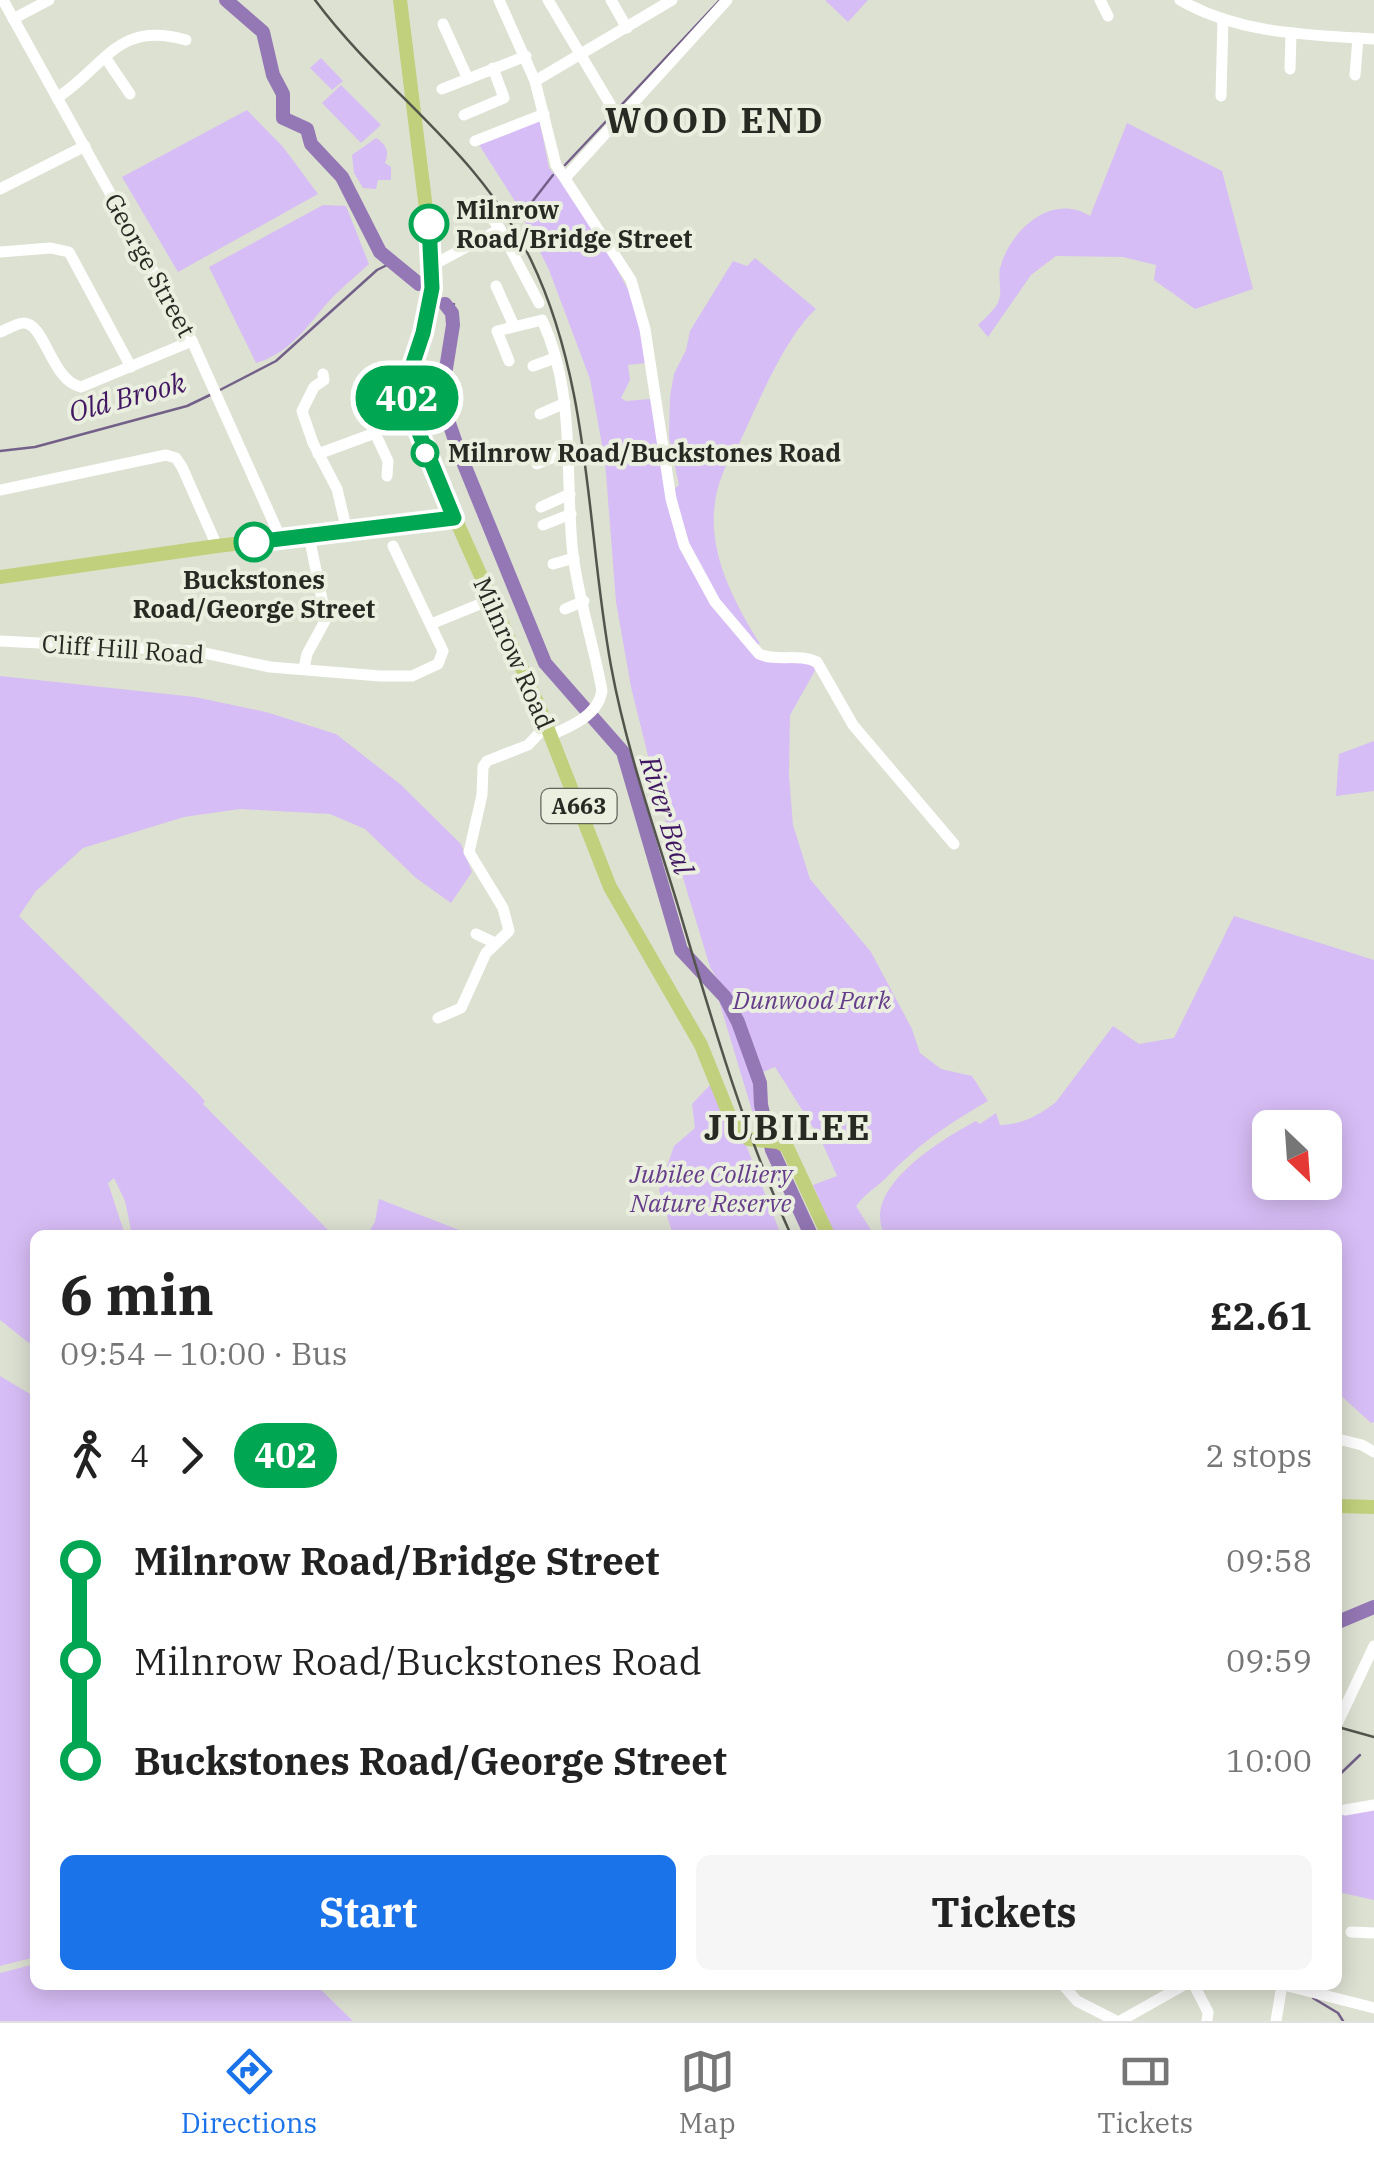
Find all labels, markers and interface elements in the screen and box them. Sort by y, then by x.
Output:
district label: WOOD END [605,97,825,143]
street label: George Street [97,187,204,343]
place label: Milnrow Road/Bridge Street [456,193,692,255]
marker: Milnrow Road/Bridge Street [410,205,448,243]
water label: Old Brook [64,363,190,430]
line badge: 402 [350,366,464,430]
text: 402 [375,375,439,421]
place label: Milnrow Road/Buckstones Road [448,436,841,469]
marker: Milnrow Road/Buckstones Road [412,440,438,466]
marker: Buckstones Road/George Street [235,523,273,561]
place label: Buckstones Road/George Street [133,563,375,625]
street label: Milnrow Road [466,572,563,734]
street label: Cliff Hill Road [41,626,205,671]
water label: River Beal [632,750,703,880]
road number: A663 [542,789,616,823]
park label: Dunwood Park [732,983,892,1016]
district label: JUBILEE [704,1104,872,1150]
north arrow [1252,1110,1342,1200]
map controls [1252,1110,1342,1200]
park label: Jubilee Colliery Nature Reserve [629,1157,795,1219]
text: 6 min [60,1259,214,1330]
text: £2.61 [1210,1291,1312,1340]
text: 09:54 – 10:00 · Bus [60,1332,347,1374]
icon: walk [60,1428,115,1483]
icon: forward [164,1428,219,1483]
text: 402 [254,1432,317,1478]
text: 4 [130,1434,149,1476]
text: 2 stops [1205,1434,1312,1476]
text: Milnrow Road/Bridge Street [134,1536,659,1585]
text: 09:58 [1226,1539,1312,1581]
text: Milnrow Road/Buckstones Road [134,1636,702,1685]
text: 09:59 [1226,1639,1312,1681]
text: Buckstones Road/George Street [134,1736,727,1785]
text: 10:00 [1226,1739,1312,1781]
button: Start [60,1855,676,1970]
button: Tickets [696,1855,1312,1970]
tab: Directions [181,2044,317,2141]
tab: Map [679,2044,736,2141]
tab: Tickets [1097,2044,1193,2141]

